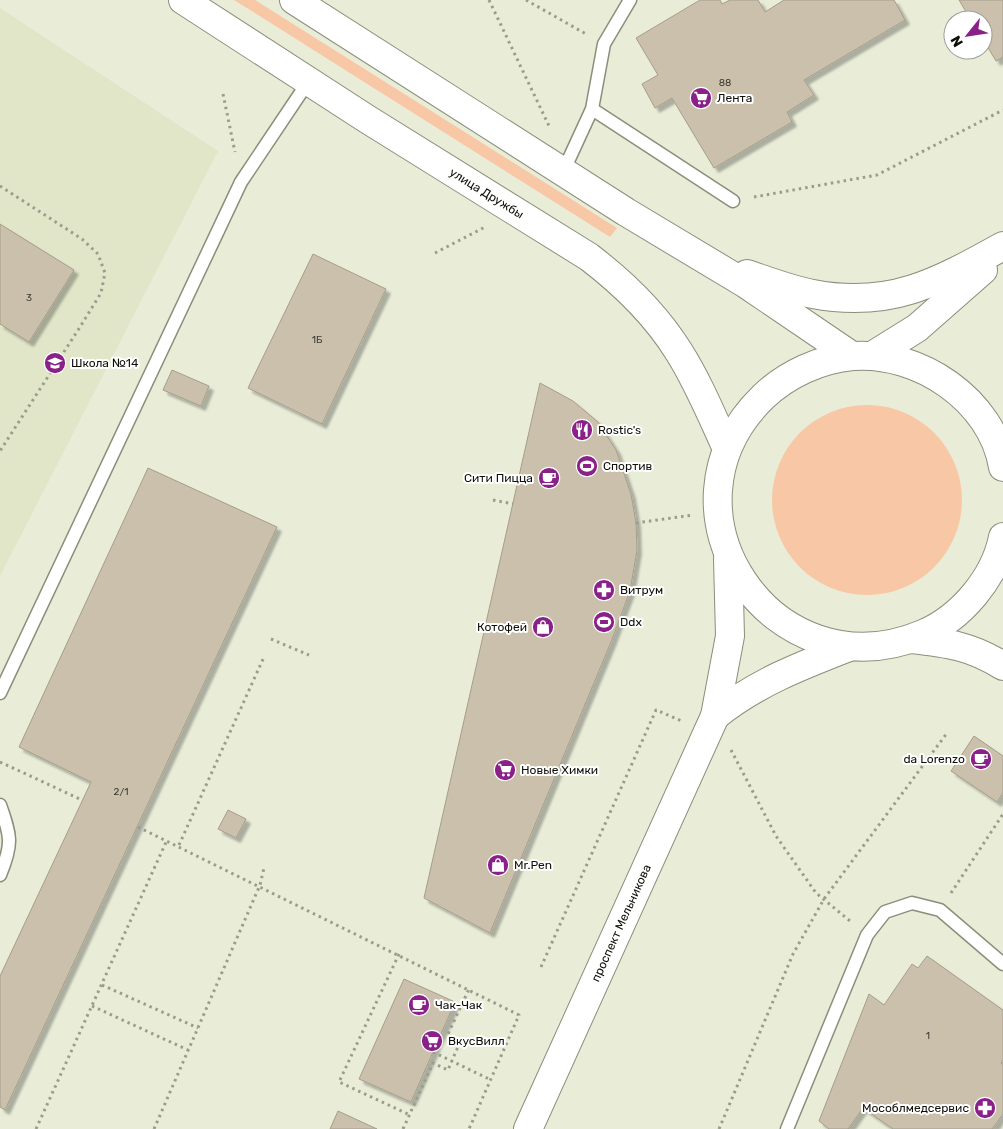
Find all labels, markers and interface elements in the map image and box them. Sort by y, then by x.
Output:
north arrow [943,10,993,60]
text: N [947,33,967,50]
house number: 88 [719,77,731,89]
supermarket icon: Лента [689,86,713,110]
place label: Лента [717,91,752,105]
street label: улица Дружбы [447,165,526,222]
house number: 3 [26,292,32,304]
house number: 1Б [312,334,323,346]
school or university icon: Школа №14 [43,351,67,375]
place label: Школа №14 [71,356,139,370]
restaurant icon: Rostic's [570,418,594,442]
place label: Rostic's [598,423,641,437]
sports icon: Спортив [575,454,599,478]
place label: Спортив [603,459,653,473]
cafe icon: Сити Пицца [537,466,561,490]
place label: Сити Пицца [464,471,533,485]
pharmacy icon: Витрум [592,578,616,602]
place label: Витрум [620,583,663,597]
sports icon: Ddx [592,610,616,634]
shop icon: Котофей [531,615,555,639]
place label: Ddx [620,615,642,629]
place label: Котофей [477,620,527,634]
cafe icon: da Lorenzo [969,747,993,771]
place label: da Lorenzo [903,752,965,766]
supermarket icon: Новые Химки [493,758,517,782]
place label: Новые Химки [521,763,598,777]
house number: 2/1 [114,786,128,798]
shop icon: Mr.Pen [486,853,510,877]
place label: Mr.Pen [514,858,552,872]
street label: проспект Мельникова [589,862,654,984]
cafe icon: Чак-Чак [407,993,431,1017]
place label: Чак-Чак [435,998,483,1012]
supermarket icon: ВкусВилл [420,1029,444,1053]
house number: 1 [926,1030,930,1042]
place label: ВкусВилл [448,1034,505,1048]
pharmacy icon: Мособлмедсервис [973,1096,997,1120]
place label: Мособлмедсервис [862,1101,969,1115]

